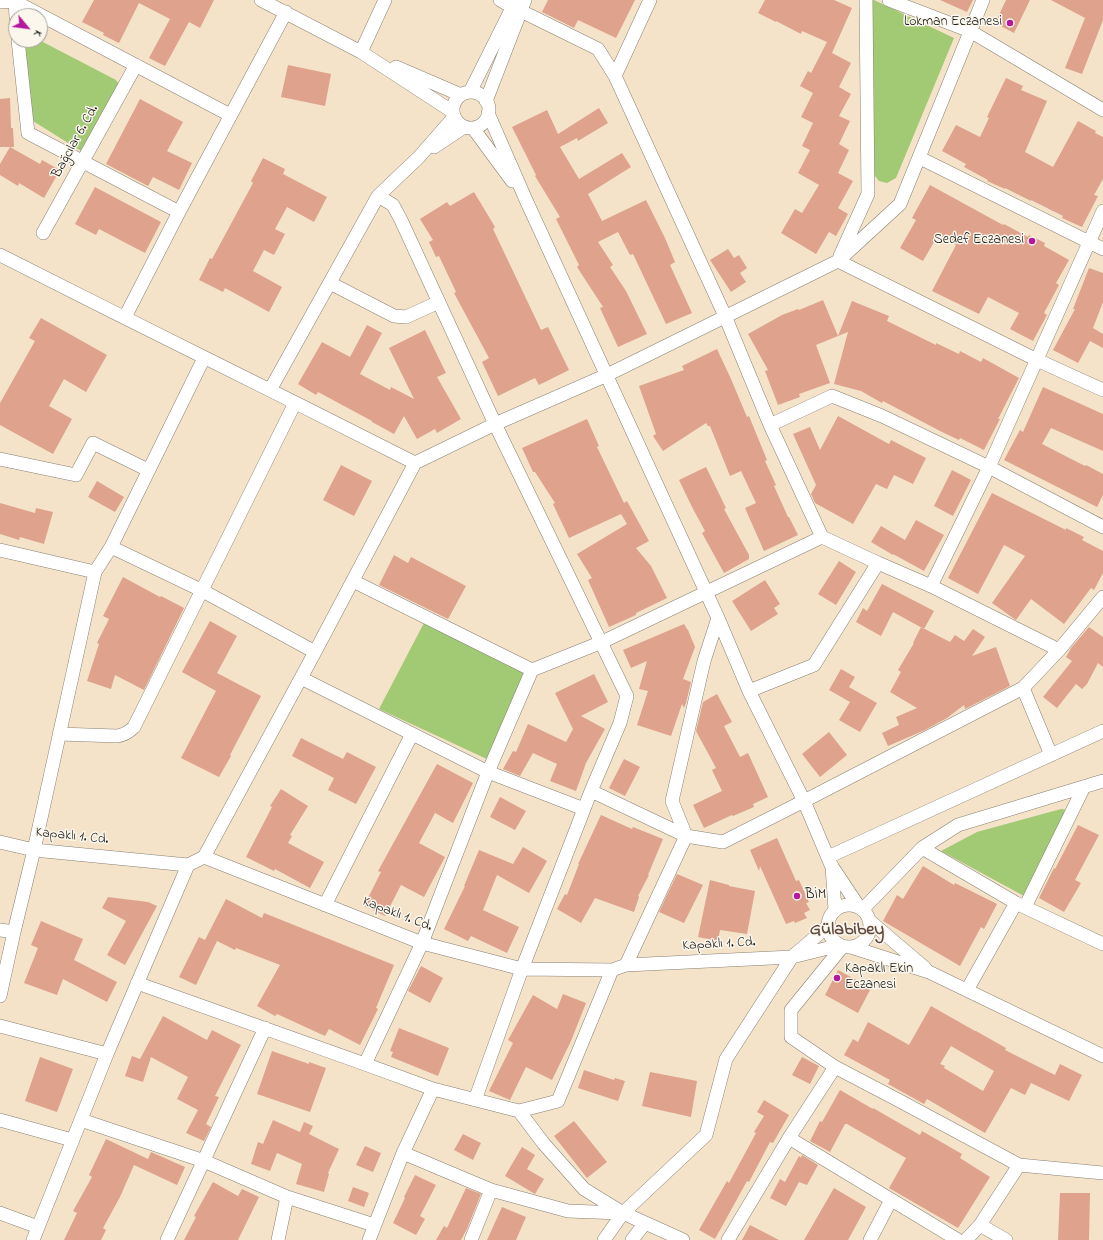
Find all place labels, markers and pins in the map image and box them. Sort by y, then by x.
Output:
place label: Lokman Eczanesi [904,15,1002,31]
marker: Lokman Eczanesi [1005,18,1015,28]
place label: Sedef Eczanesi [934,233,1024,249]
marker: Sedef Eczanesi [1027,236,1037,246]
place label: BİM [805,888,826,904]
marker: BİM [792,891,802,901]
place label: Kapaklı Ekin Eczanesi [845,962,913,994]
marker: Kapaklı Ekin Eczanesi [832,973,842,983]

